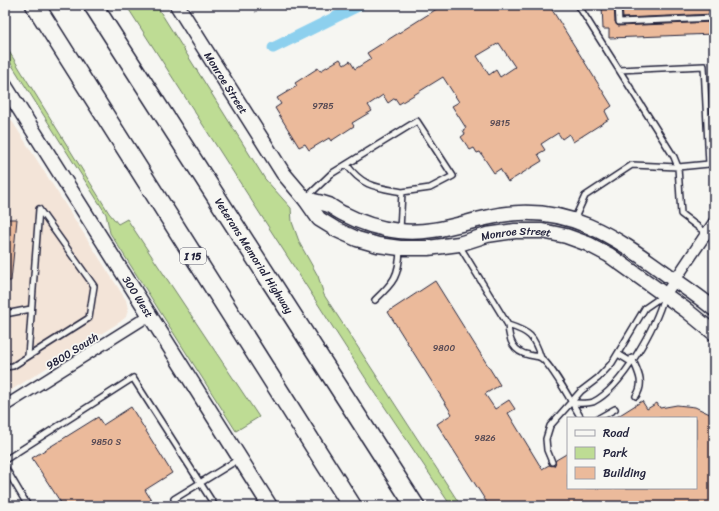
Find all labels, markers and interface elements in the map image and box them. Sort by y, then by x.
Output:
street label: Monroe Street [199,48,253,118]
house number: 9785 [312,98,334,114]
house number: 9815 [490,115,511,131]
street label: Veterans Memorial Highway [209,194,298,318]
street label: Monroe Street [478,222,553,246]
road number: I 15 [180,248,206,264]
street label: 300 West [117,272,158,322]
street label: 9800 South [42,328,103,375]
house number: 9800 [433,340,455,356]
legend [567,417,697,489]
text: Road [603,422,630,444]
house number: 9826 [474,430,496,446]
house number: 9850 S [91,434,121,450]
text: Park [603,442,628,464]
text: Building [603,462,646,484]

